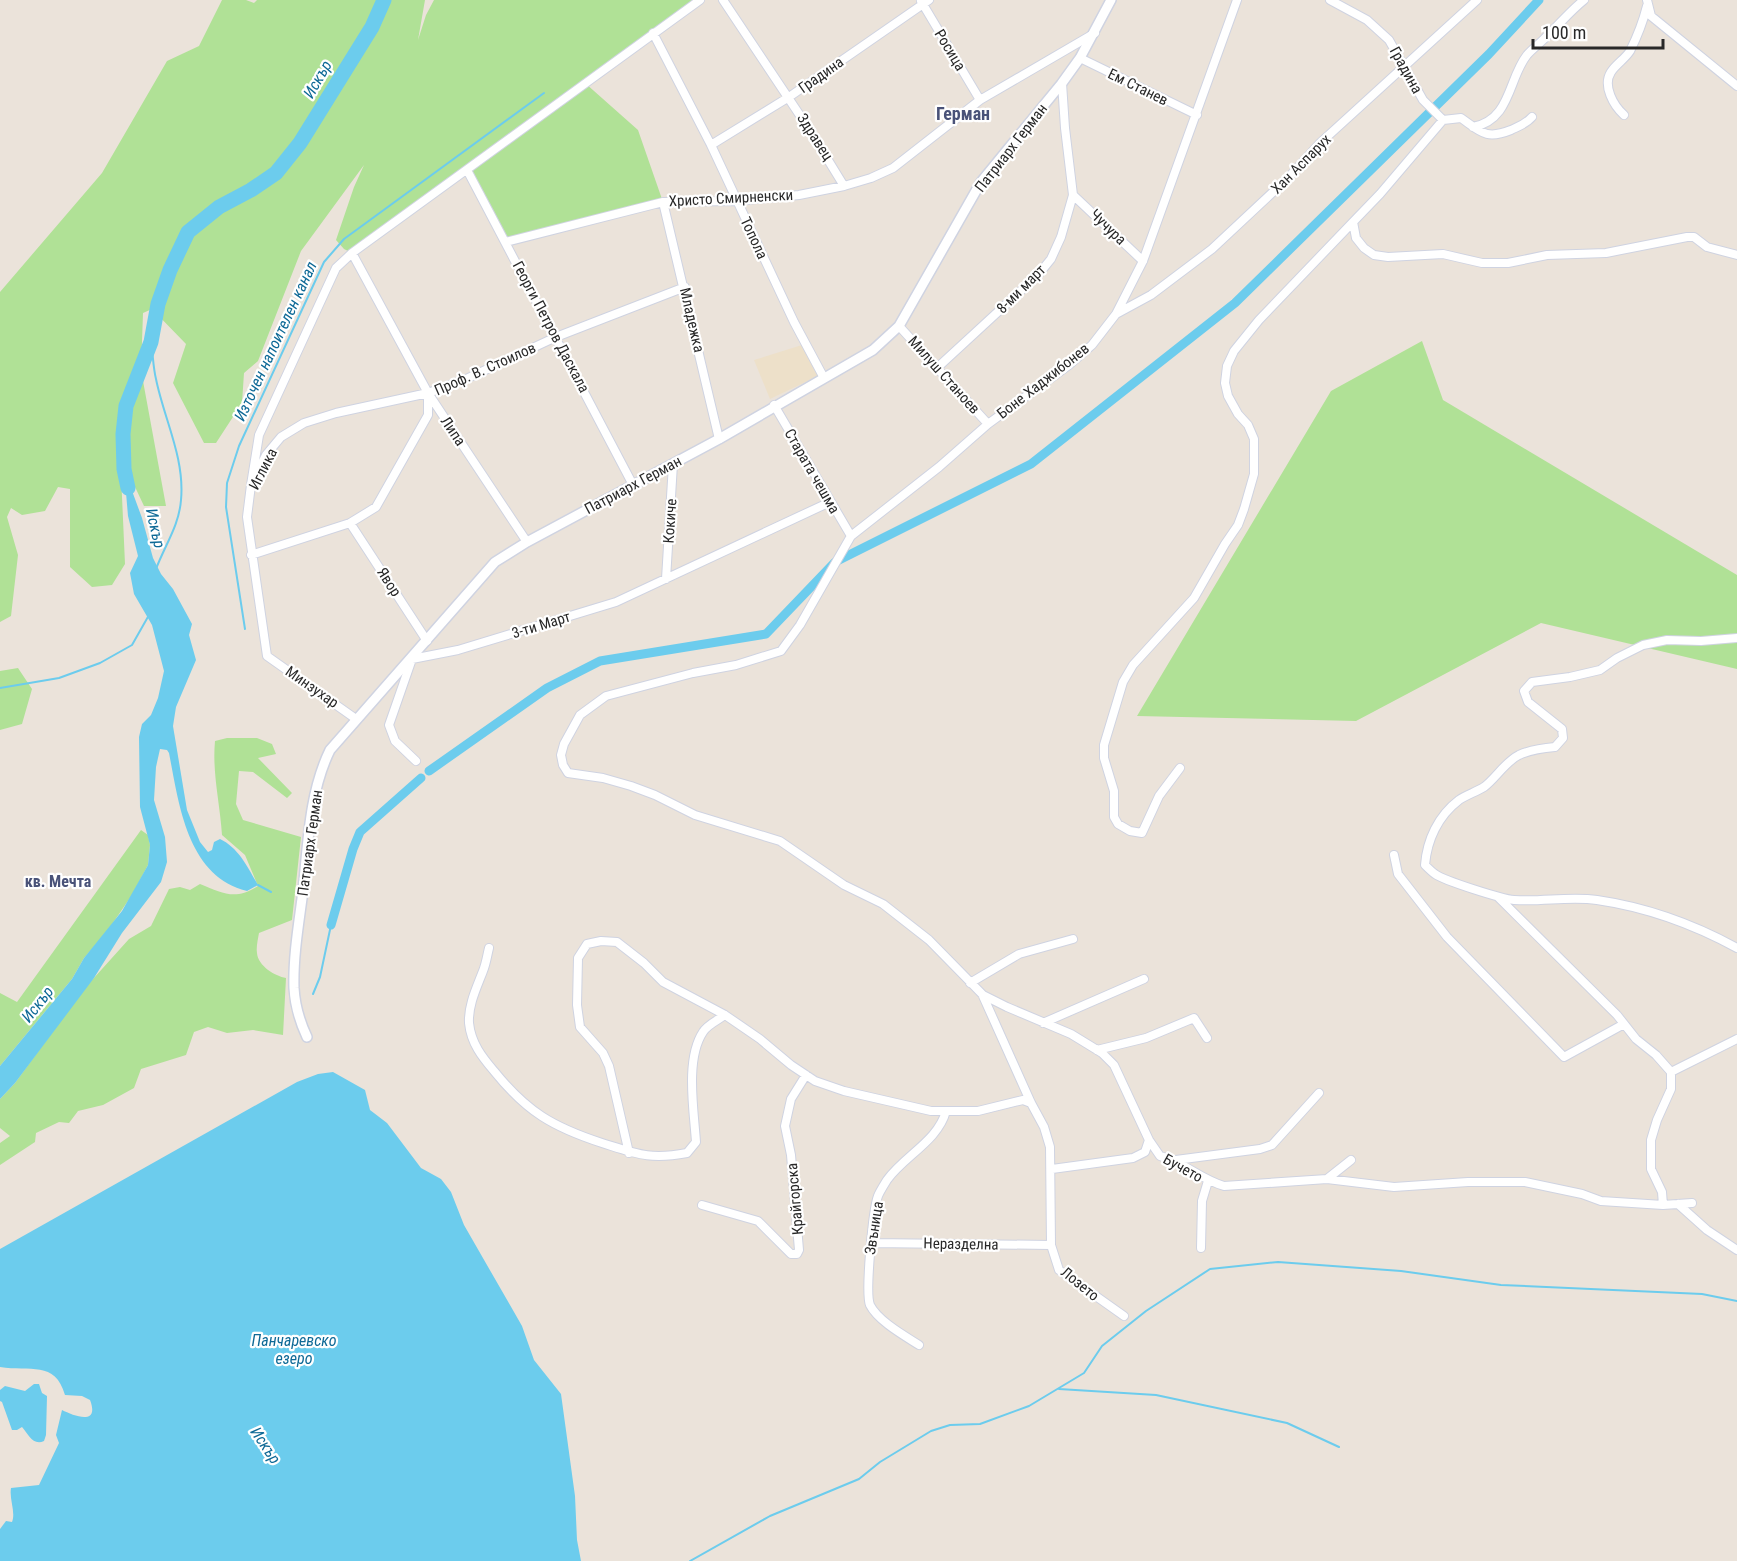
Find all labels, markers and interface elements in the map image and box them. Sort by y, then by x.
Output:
scale bar [1533,12,1664,50]
text: 100 m [1542,22,1586,43]
street label: Росица [931,26,969,74]
street label: Градина [1386,43,1426,97]
street label: Градина [795,53,847,97]
water label: Искър [299,57,336,101]
street label: Ем Станев [1105,65,1171,109]
street label: Патриарх Герман [971,100,1051,196]
district label: Герман [936,103,990,124]
street label: Здравец [793,110,837,164]
street label: Хан Аспарух [1267,130,1335,198]
street label: Христо Смирненски [668,186,794,210]
street label: Чучура [1086,205,1130,249]
street label: Топола [736,214,772,262]
water label: Източен напоителен канал [230,258,321,424]
street label: Георги Петров Даскала [509,258,593,396]
street label: 8-ми март [993,261,1049,317]
street label: Младежка [676,286,708,354]
street label: Милуш Станоев [904,332,984,418]
street label: Проф. В. Стоилов [431,339,539,399]
street label: Боне Хаджибонев [993,339,1093,423]
street label: Липа [437,413,469,449]
street label: Старата чешма [780,425,844,517]
street label: Иглика [245,445,281,493]
street label: Патриарх Герман [581,452,685,518]
street label: Кокиче [659,498,681,544]
water label: Искър [142,506,169,550]
street label: Явор [373,564,405,600]
street label: 3-ти Март [510,608,572,642]
street label: Минзухар [282,662,342,712]
street label: Патриарх Герман [294,789,326,897]
district label: кв. Мечта [25,872,92,891]
water label: Искър [18,983,57,1026]
street label: Бучето [1160,1150,1206,1186]
street label: Крайгорска [783,1162,807,1236]
street label: Звъница [861,1200,887,1256]
street label: Неразделна [923,1234,999,1254]
street label: Лозето [1057,1263,1103,1305]
water label: Панчаревско езеро [252,1331,337,1368]
water label: Искър [246,1423,285,1467]

